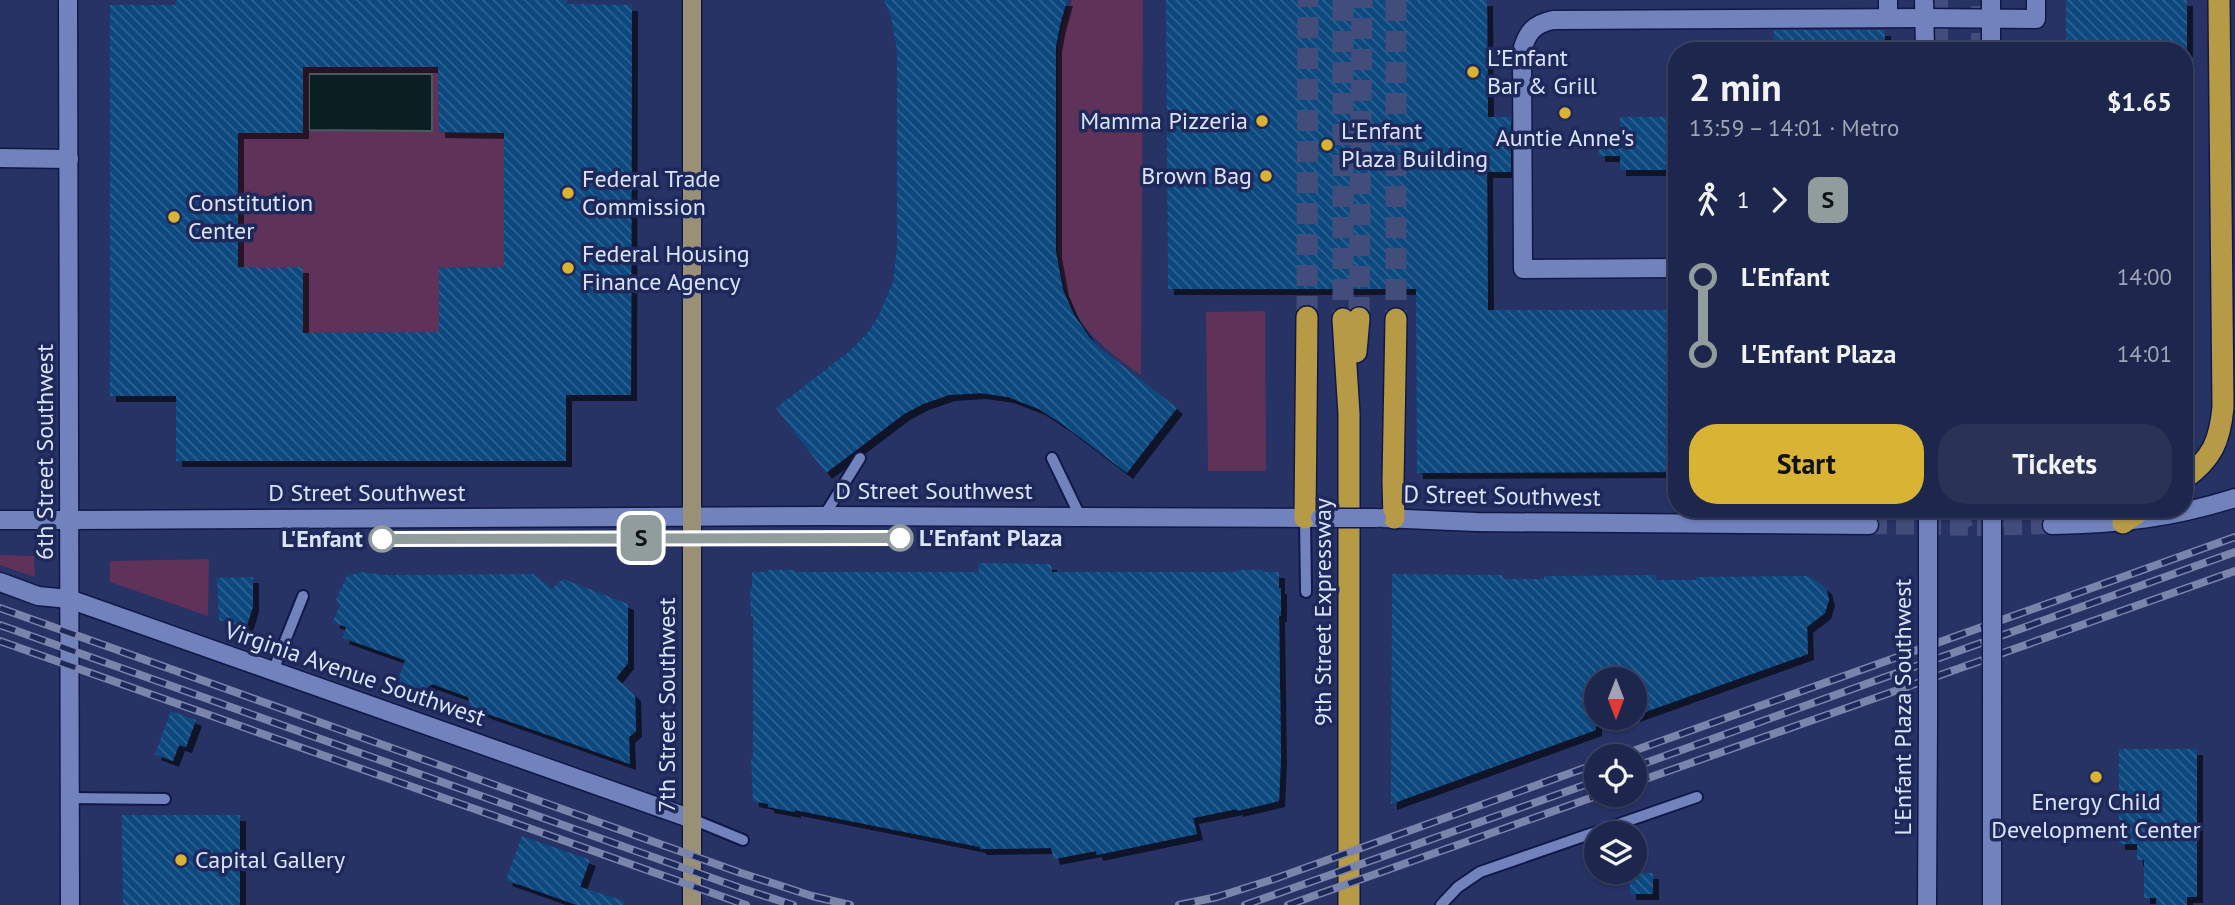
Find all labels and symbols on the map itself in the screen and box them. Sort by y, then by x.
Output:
place label: L’Enfant Bar & Grill [1487,42,1597,101]
marker: L’Enfant Bar & Grill [1465,64,1481,80]
place label: Mamma Pizzeria [1080,105,1248,136]
marker: Auntie Anne's [1557,105,1573,121]
marker: Mamma Pizzeria [1254,113,1270,129]
place label: L'Enfant Plaza Building [1341,115,1488,174]
place label: Auntie Anne's [1496,122,1634,153]
marker: L'Enfant Plaza Building [1319,137,1335,153]
place label: Brown Bag [1141,160,1252,191]
place label: Federal Trade Commission [582,163,720,222]
marker: Brown Bag [1258,168,1274,184]
marker: Federal Trade Commission [560,185,576,201]
place label: Constitution Center [188,187,313,246]
marker: Constitution Center [166,209,182,225]
place label: Federal Housing Finance Agency [582,238,750,297]
marker: Federal Housing Finance Agency [560,260,576,276]
street label: 6th Street Southwest [29,344,60,560]
street label: D Street Southwest [835,475,1033,506]
street label: D Street Southwest [268,477,466,508]
street label: D Street Southwest [1403,478,1601,513]
street label: 9th Street Expressway [1307,498,1338,726]
line badge: S [618,515,664,561]
place label: L'Enfant Plaza [919,522,1062,553]
place label: L'Enfant [281,523,364,554]
marker: L'Enfant Plaza [887,525,913,551]
marker: L'Enfant [369,526,395,552]
street label: L'Enfant Plaza Southwest [1887,579,1918,835]
street label: 7th Street Southwest [651,597,682,813]
street label: Virginia Avenue Southwest [220,614,490,733]
north arrow [1584,667,1647,730]
marker: Energy Child Development Center [2088,769,2104,785]
place label: Energy Child Development Center [1991,786,2201,845]
place label: Capital Gallery [195,844,345,875]
marker: Capital Gallery [173,852,189,868]

